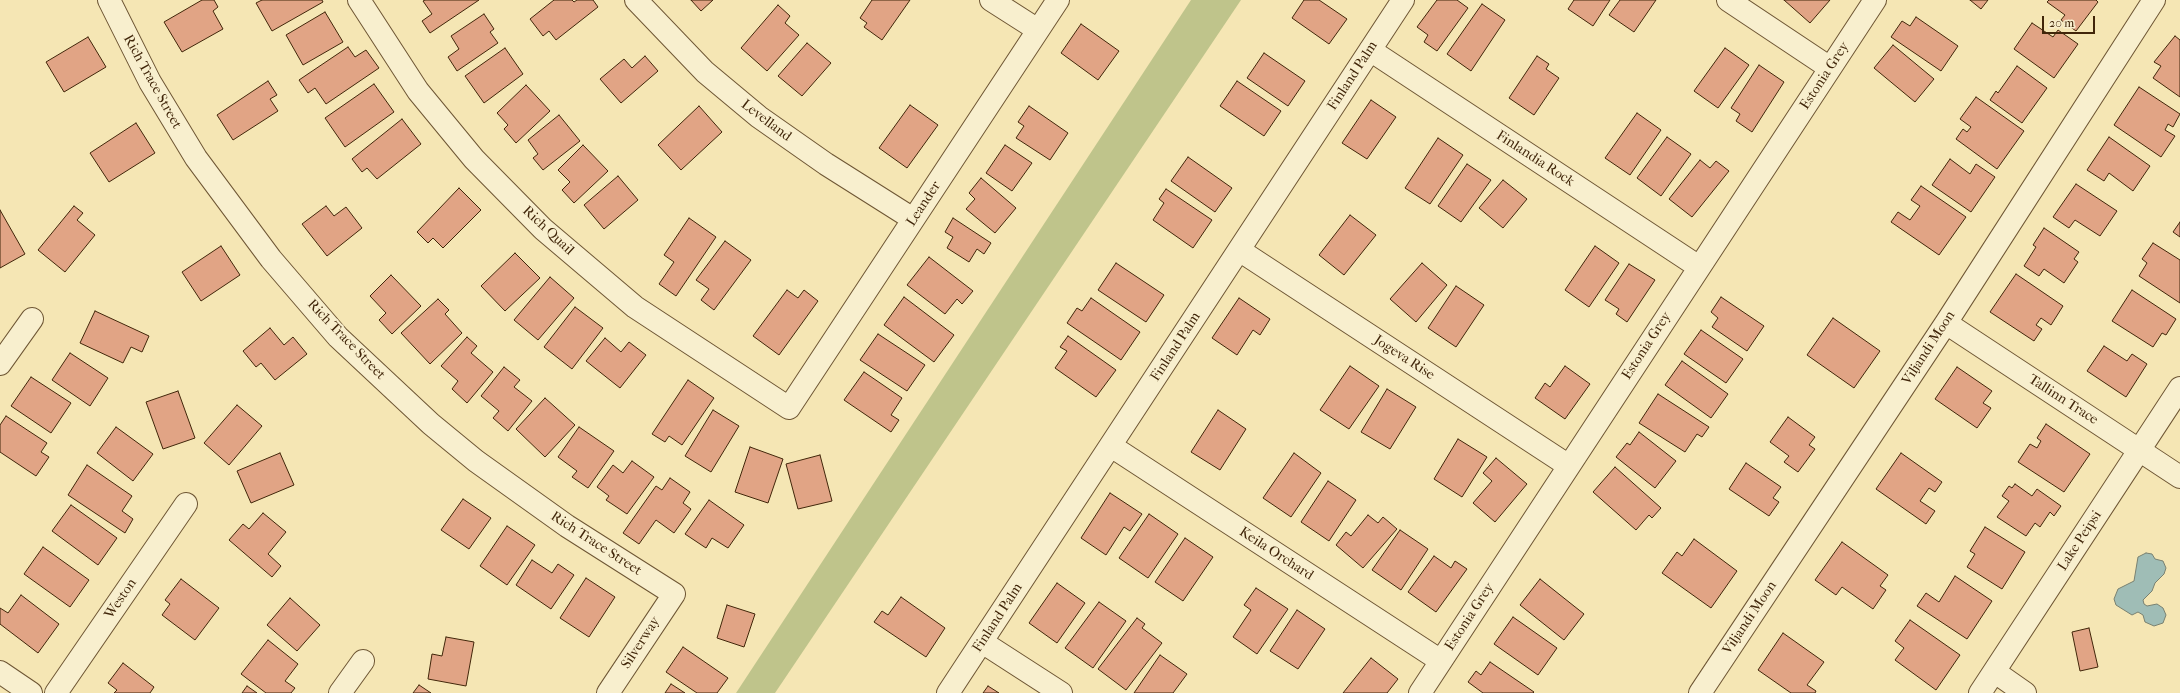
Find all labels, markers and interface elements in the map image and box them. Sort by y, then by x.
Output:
scale bar [2044,8,2097,34]
text: 20 m [2049,16,2074,30]
street label: Rich Trace Street [119,32,185,132]
street label: Finland Palm [1324,38,1382,114]
street label: Estonia Grey [1797,39,1853,113]
street label: Levelland [737,97,795,145]
street label: Finlandia Rock [1493,127,1577,191]
street label: Leander [903,178,945,230]
street label: Rich Quail [519,203,577,259]
street label: Rich Trace Street [303,296,389,384]
street label: Viljandi Moon [1899,308,1959,388]
street label: Finland Palm [1147,309,1205,385]
street label: Estonia Grey [1619,309,1675,383]
street label: Jogeva Rise [1370,332,1438,384]
street label: Tallinn Trace [2025,371,2101,429]
street label: Rich Trace Street [547,508,645,580]
street label: Lake Peipsi [2054,508,2106,574]
street label: Keila Orchard [1236,524,1316,584]
street label: Weston [101,576,141,622]
street label: Viljandi Moon [1719,578,1781,658]
street label: Finland Palm [969,580,1027,656]
street label: Estonia Grey [1442,580,1498,654]
street label: Silverway [618,614,664,672]

